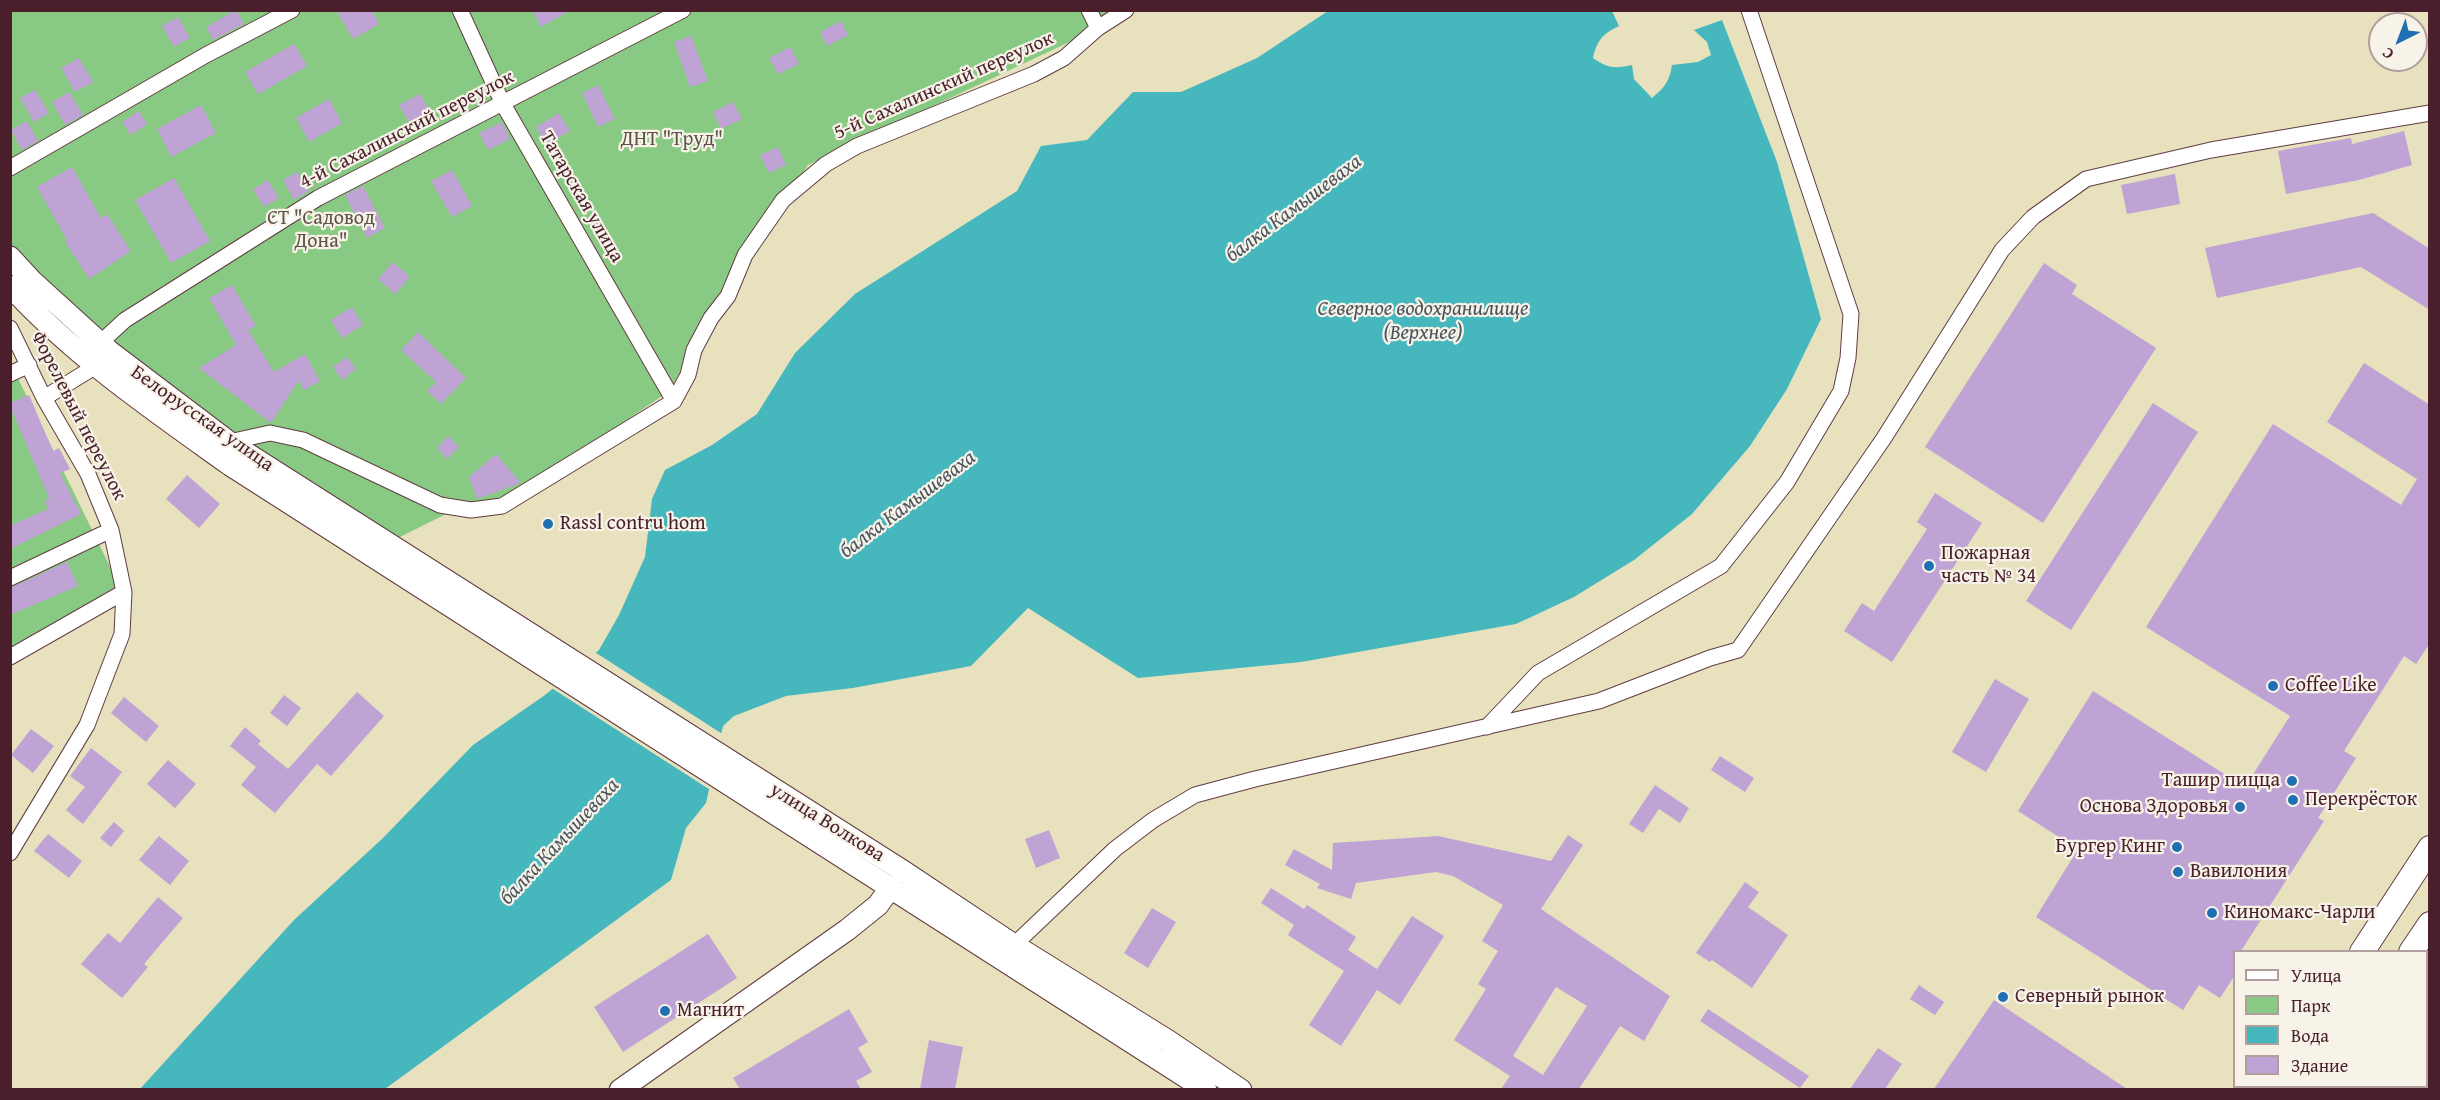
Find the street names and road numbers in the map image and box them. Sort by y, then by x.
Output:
street label: 5-й Сахалинский переулок [831,27,1057,145]
street label: 4-й Сахалинский переулок [296,65,518,195]
street label: Татарская улица [534,127,628,267]
street label: Форелевый переулок [25,327,131,505]
street label: Белорусская улица [126,361,278,477]
street label: улица Волкова [765,778,889,868]

